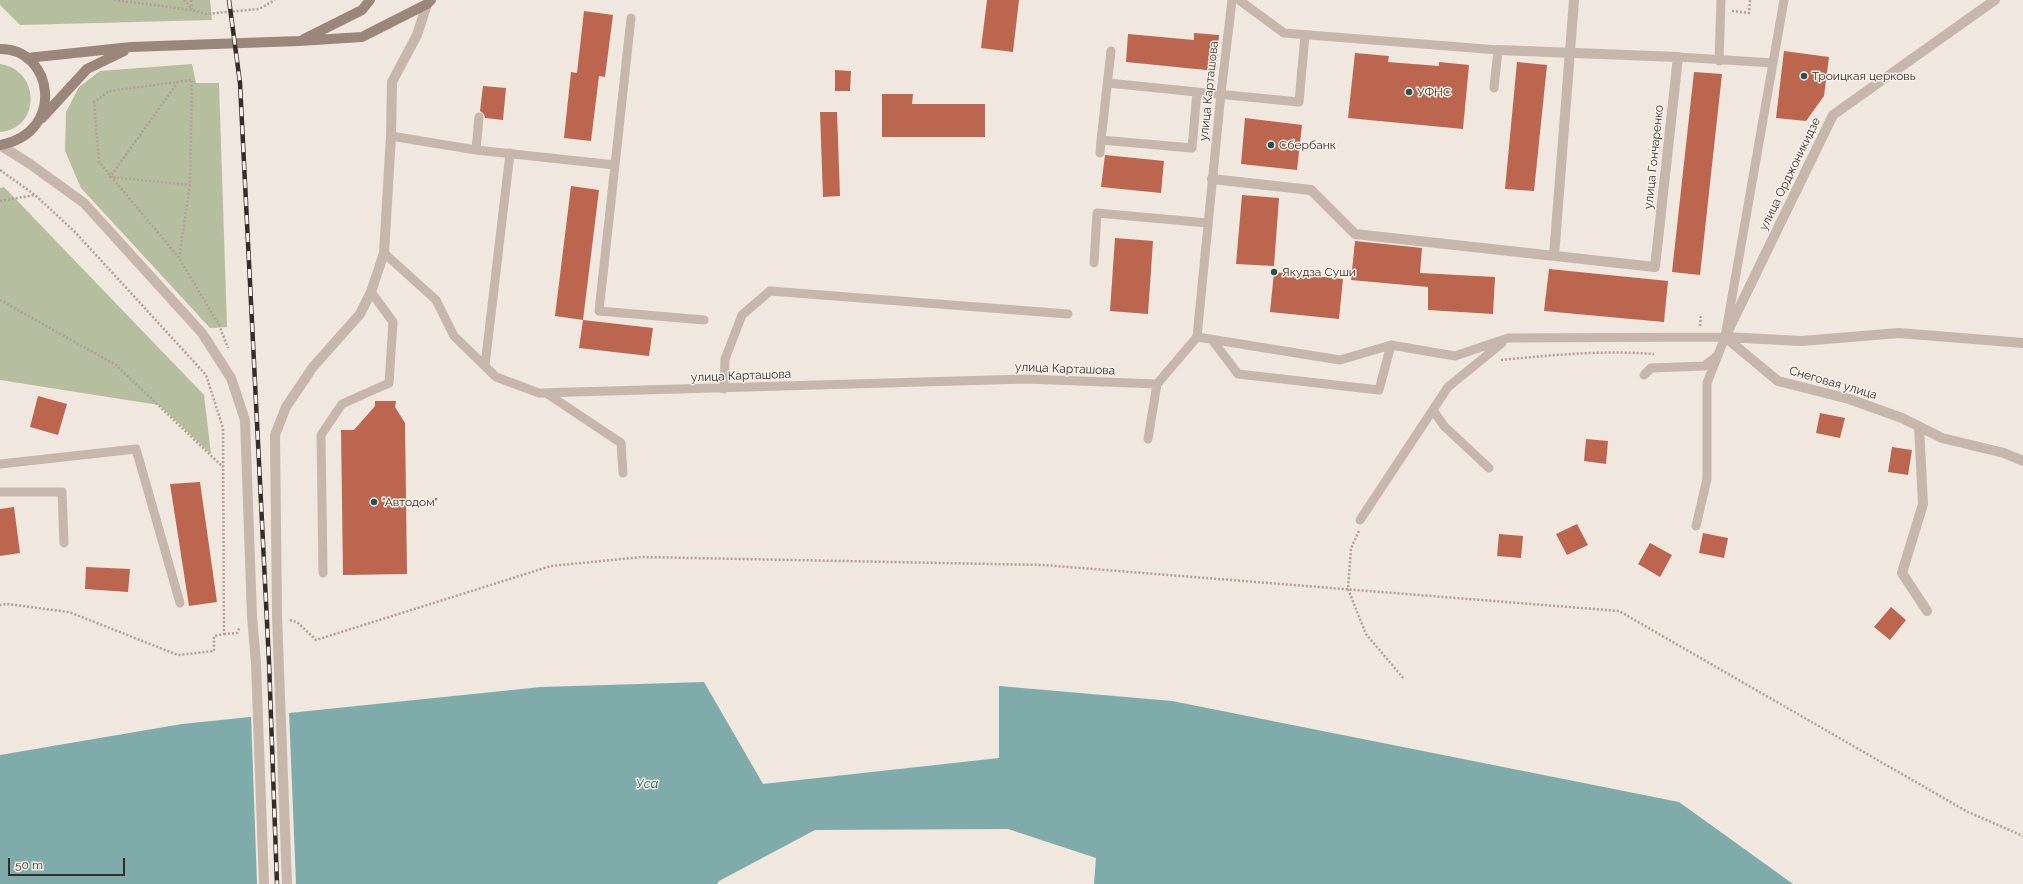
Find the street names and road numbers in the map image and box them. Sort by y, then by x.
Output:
street label: улица Карташова [1197,40,1221,142]
street label: улица Гончаренко [1641,104,1667,210]
street label: улица Орджоникидзе [1756,115,1824,233]
street label: улица Карташова [1015,360,1115,378]
street label: Снеговая улица [1788,364,1878,402]
street label: улица Карташова [691,367,791,385]

